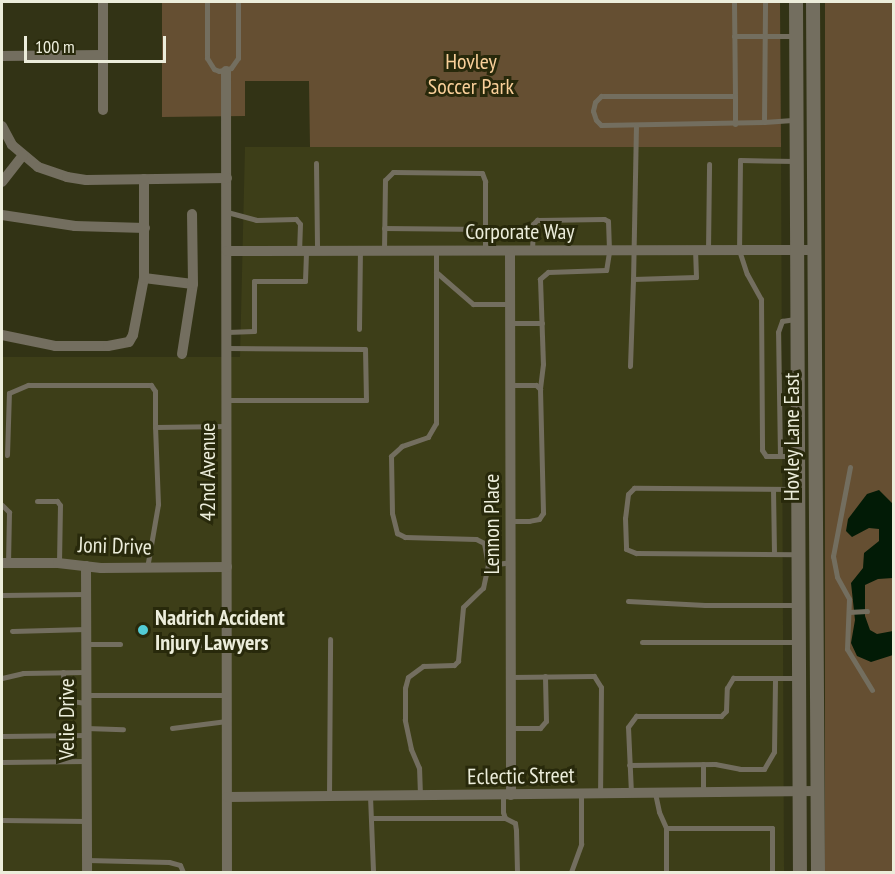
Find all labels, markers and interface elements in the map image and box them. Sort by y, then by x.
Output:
scale bar [27,24,170,62]
text: 100 m [35,35,75,58]
park label: Hovley Soccer Park [428,48,514,100]
street label: Corporate Way [465,219,575,245]
street label: Hovley Lane East [779,372,805,502]
street label: 42nd Avenue [195,422,221,522]
street label: Lennon Place [479,474,505,574]
street label: Joni Drive [78,532,152,560]
place label: Nadrich Accident Injury Lawyers [155,604,285,656]
marker: Nadrich Accident Injury Lawyers [136,623,150,637]
street label: Velie Drive [54,678,80,760]
street label: Eclectic Street [467,762,575,790]

